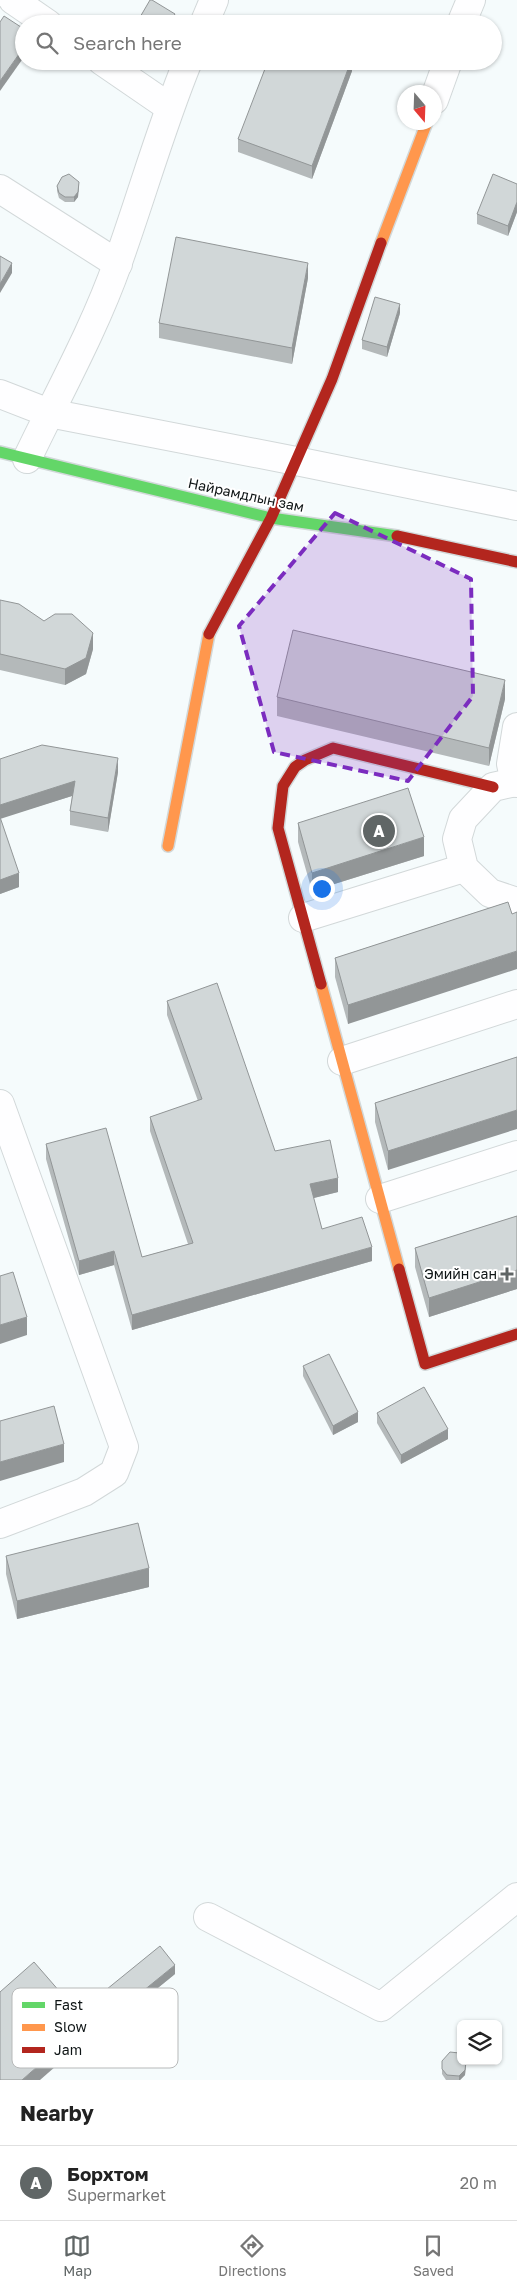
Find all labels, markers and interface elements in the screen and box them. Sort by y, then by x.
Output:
search box [15,15,502,70]
icon: search [33,29,61,57]
text: Search here [73,31,182,54]
north arrow [397,85,442,130]
street label: Найрамдлын зам [187,474,306,515]
pin: A [363,812,395,850]
your location [309,876,335,902]
place label: Эмийн сан [424,1265,497,1282]
marker: Эмийн сан [501,1268,513,1280]
legend [12,1988,178,2068]
text: Fast [54,1996,83,2013]
text: Slow [54,2018,87,2035]
map controls [457,2020,502,2065]
button: layers [457,2020,502,2065]
text: Jam [54,2041,82,2058]
text: Nearby [20,2100,94,2126]
text: Борхтом [67,2162,148,2185]
text: A [30,2173,42,2193]
text: 20 m [460,2173,497,2193]
text: Supermarket [67,2185,166,2205]
tab: Map [63,2232,92,2279]
tab: Directions [218,2232,287,2279]
tab: Saved [413,2232,454,2279]

